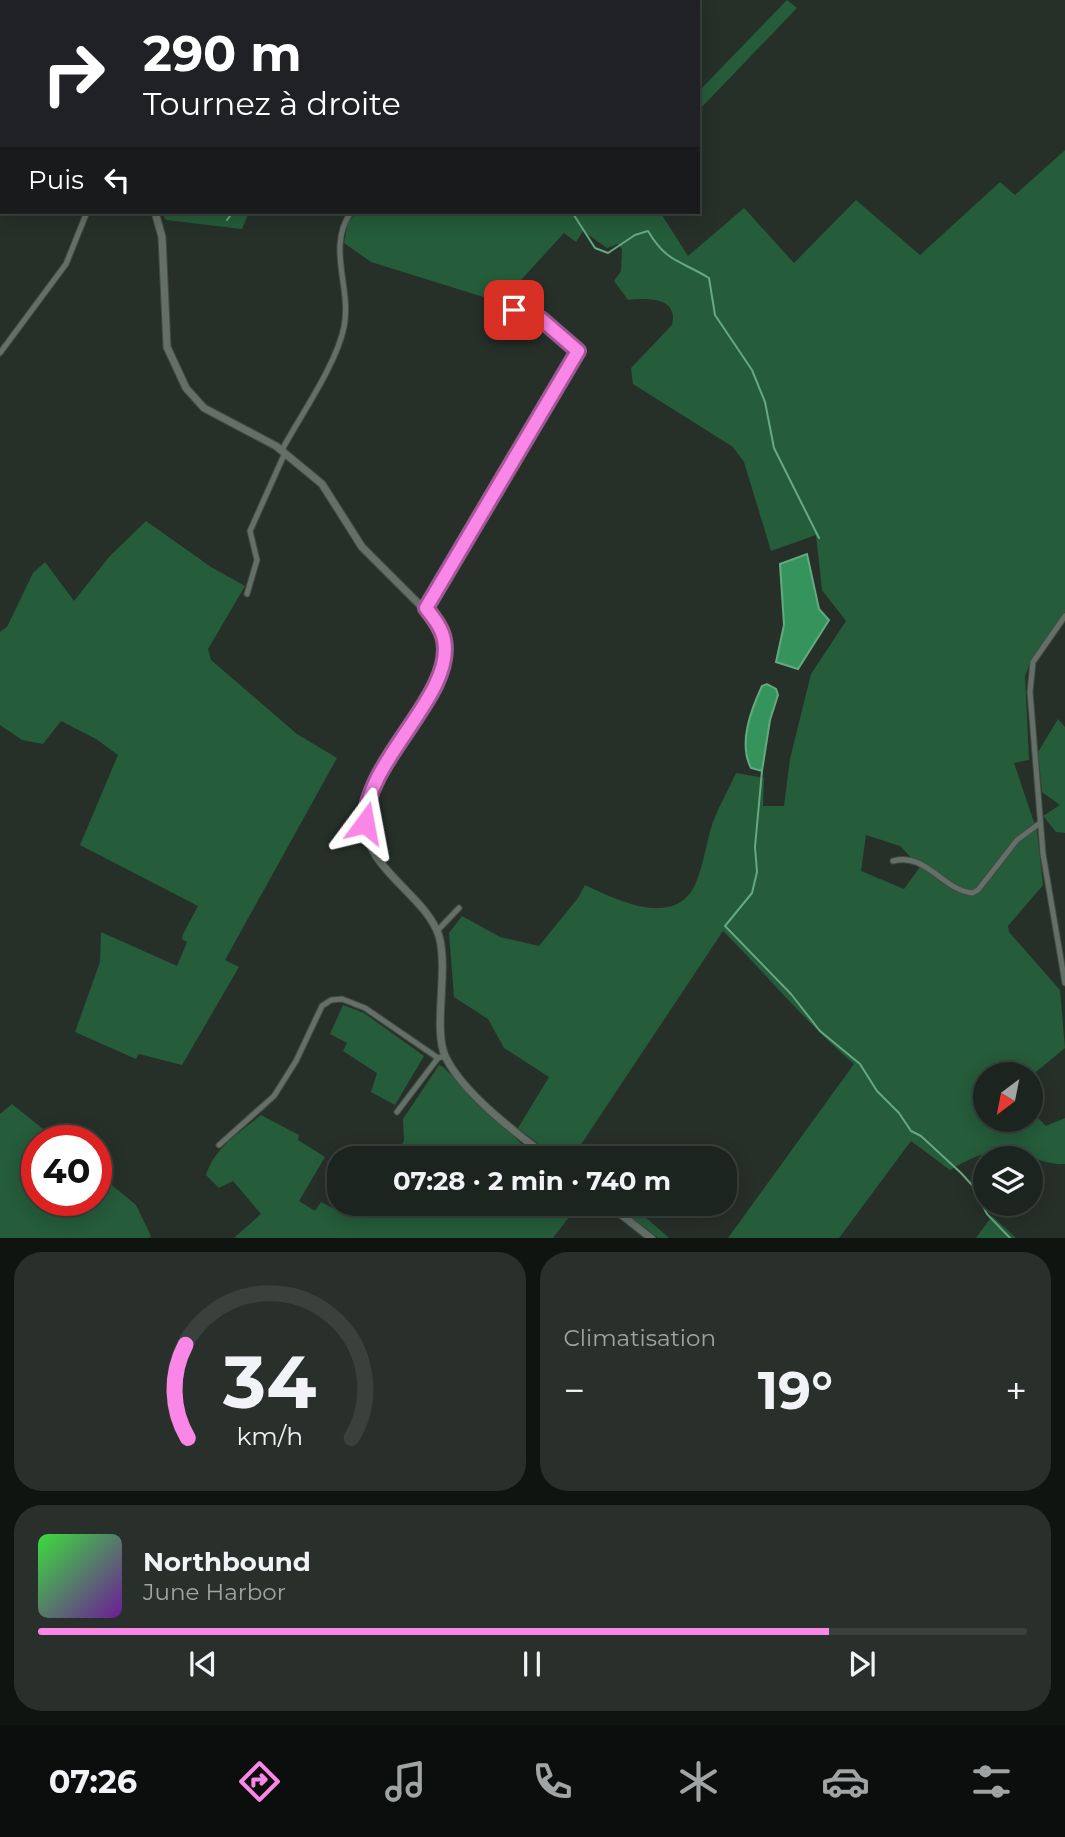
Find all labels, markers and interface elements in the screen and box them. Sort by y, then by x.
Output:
text: 290 m [143,24,302,83]
icon: right [28,28,119,119]
text: Tournez à droite [143,84,401,123]
icon: left [98,161,136,199]
text: Puis [28,164,84,196]
pin [484,280,544,340]
icon: arrive [495,291,533,329]
position arrow [328,786,402,860]
north arrow [973,1062,1043,1132]
map controls [973,1062,1043,1216]
speed limit sign: 40 [21,1125,112,1216]
button: layers [973,1146,1043,1216]
text: 07:28 · 2 min · 740 m [393,1165,671,1197]
text: Climatisation [564,1324,716,1352]
text: 34 [222,1338,316,1426]
text: 19° [758,1359,833,1422]
text: − [564,1367,585,1414]
text: + [1005,1367,1027,1414]
text: km/h [236,1420,303,1450]
text: Northbound [143,1546,311,1578]
text: June Harbor [143,1578,286,1606]
icon: previous [184,1645,222,1683]
icon: pause [513,1645,551,1683]
icon: next [843,1645,881,1683]
icon: directions [235,1757,284,1806]
icon: music [381,1757,430,1806]
icon: phone [528,1757,577,1806]
icon: climate [674,1757,723,1806]
icon: car [821,1757,870,1806]
icon: filters [967,1757,1016,1806]
text: 07:26 [49,1762,137,1801]

